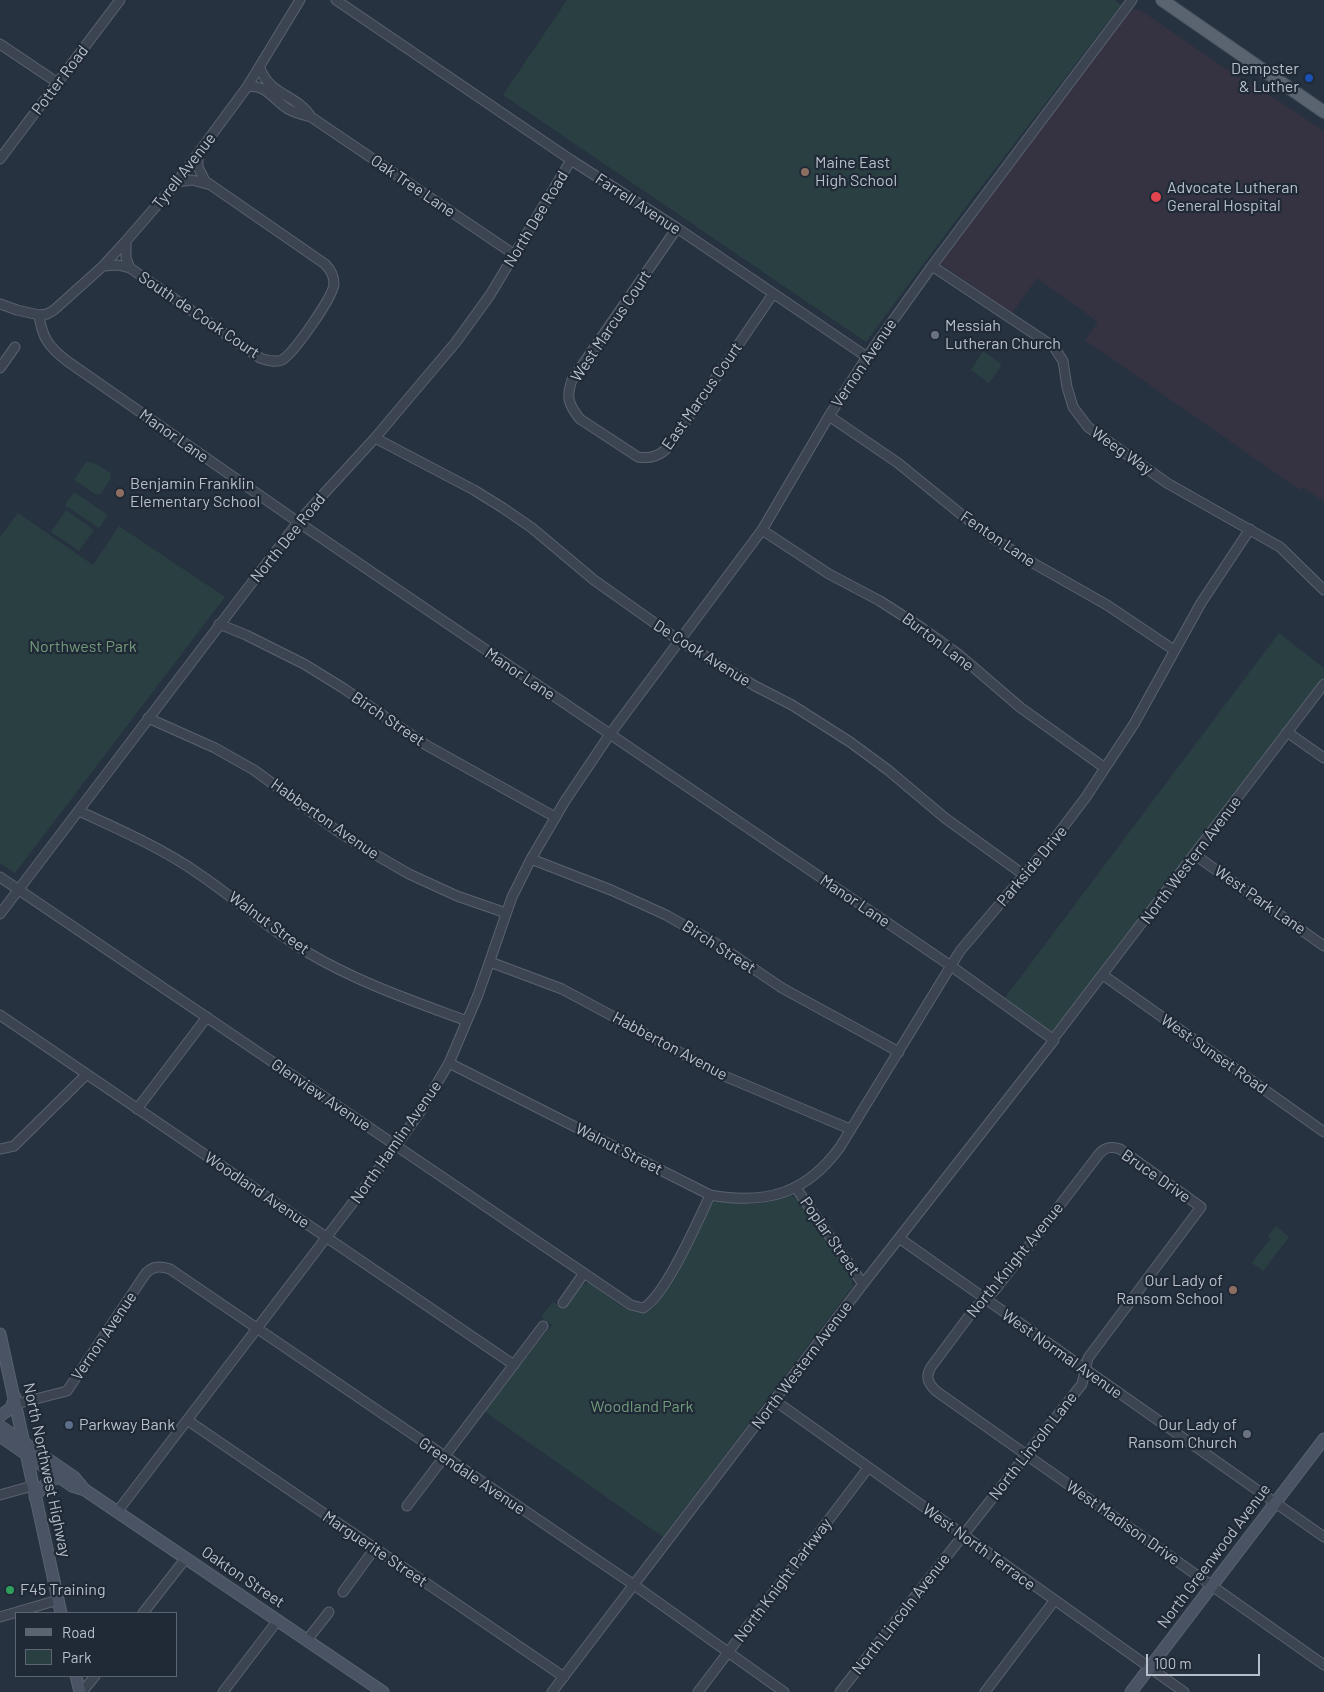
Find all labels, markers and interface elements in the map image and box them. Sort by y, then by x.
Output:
street label: Potter Road [28,41,92,119]
place label: Dempster & Luther [1231,59,1299,97]
marker: Dempster & Luther [1303,72,1315,84]
street label: Tyrell Avenue [148,129,220,213]
street label: Oak Tree Lane [367,151,459,221]
place label: Maine East High School [815,153,897,191]
marker: Maine East High School [799,166,811,178]
street label: North Dee Road [500,167,572,271]
street label: Farrell Avenue [592,169,684,239]
place label: Advocate Lutheran General Hospital [1167,178,1298,216]
marker: Advocate Lutheran General Hospital [1149,190,1163,204]
street label: South de Cook Court [135,267,263,363]
street label: West Marcus Court [567,267,655,385]
street label: Vernon Avenue [827,315,901,411]
place label: Messiah Lutheran Church [945,316,1061,354]
marker: Messiah Lutheran Church [929,329,941,341]
street label: East Marcus Court [658,339,746,453]
street label: Manor Lane [136,405,212,467]
street label: Weeg Way [1087,423,1157,479]
place label: Benjamin Franklin Elementary School [130,474,260,512]
marker: Benjamin Franklin Elementary School [114,487,126,499]
street label: North Dee Road [246,490,330,586]
street label: Fenton Lane [957,507,1039,571]
street label: Burton Lane [898,609,978,675]
street label: De Cook Avenue [650,615,754,691]
park label: Northwest Park [29,637,137,657]
street label: Manor Lane [481,644,559,704]
street label: Birch Street [348,688,428,750]
street label: Habberton Avenue [267,775,383,863]
street label: North Western Avenue [1137,792,1245,928]
street label: Parkside Drive [993,822,1071,910]
street label: West Park Lane [1211,861,1309,939]
street label: Manor Lane [816,871,894,931]
street label: Walnut Street [225,887,313,959]
street label: Birch Street [679,916,759,978]
street label: Habberton Avenue [609,1008,731,1084]
street label: West Sunset Road [1157,1010,1271,1098]
street label: Glenview Avenue [268,1055,374,1135]
street label: North Hamlin Avenue [346,1077,446,1207]
street label: Walnut Street [572,1119,666,1179]
street label: Bruce Drive [1118,1145,1194,1207]
street label: Woodland Avenue [201,1148,313,1232]
street label: Poplar Street [796,1193,864,1279]
street label: North Knight Avenue [963,1198,1067,1322]
place label: Our Lady of Ransom School [1116,1271,1223,1309]
marker: Our Lady of Ransom School [1227,1284,1239,1296]
street label: Vernon Avenue [67,1288,141,1384]
street label: North Western Avenue [748,1297,856,1433]
street label: West Normal Avenue [998,1305,1126,1403]
street label: North Northwest Highway [19,1381,75,1559]
street label: North Lincoln Lane [985,1388,1081,1504]
park label: Woodland Park [590,1397,694,1417]
place label: Parkway Bank [79,1415,175,1435]
place label: Our Lady of Ransom Church [1128,1415,1237,1453]
marker: Parkway Bank [63,1419,75,1431]
marker: Our Lady of Ransom Church [1241,1428,1253,1440]
street label: Greendale Avenue [415,1433,529,1519]
street label: West Madison Drive [1062,1477,1184,1569]
street label: North Greenwood Avenue [1153,1480,1275,1632]
street label: West North Terrace [919,1500,1039,1594]
street label: Marguerite Street [319,1507,431,1591]
street label: North Knight Parkway [730,1514,836,1646]
street label: Oakton Street [198,1542,288,1612]
street label: North Lincoln Avenue [848,1550,954,1678]
place label: F45 Training [20,1580,106,1600]
marker: F45 Training [4,1584,16,1596]
legend [15,1612,178,1677]
text: Road [62,1623,95,1641]
scale bar [1149,1644,1263,1676]
text: Park [62,1648,91,1666]
text: 100 m [1154,1654,1192,1672]

